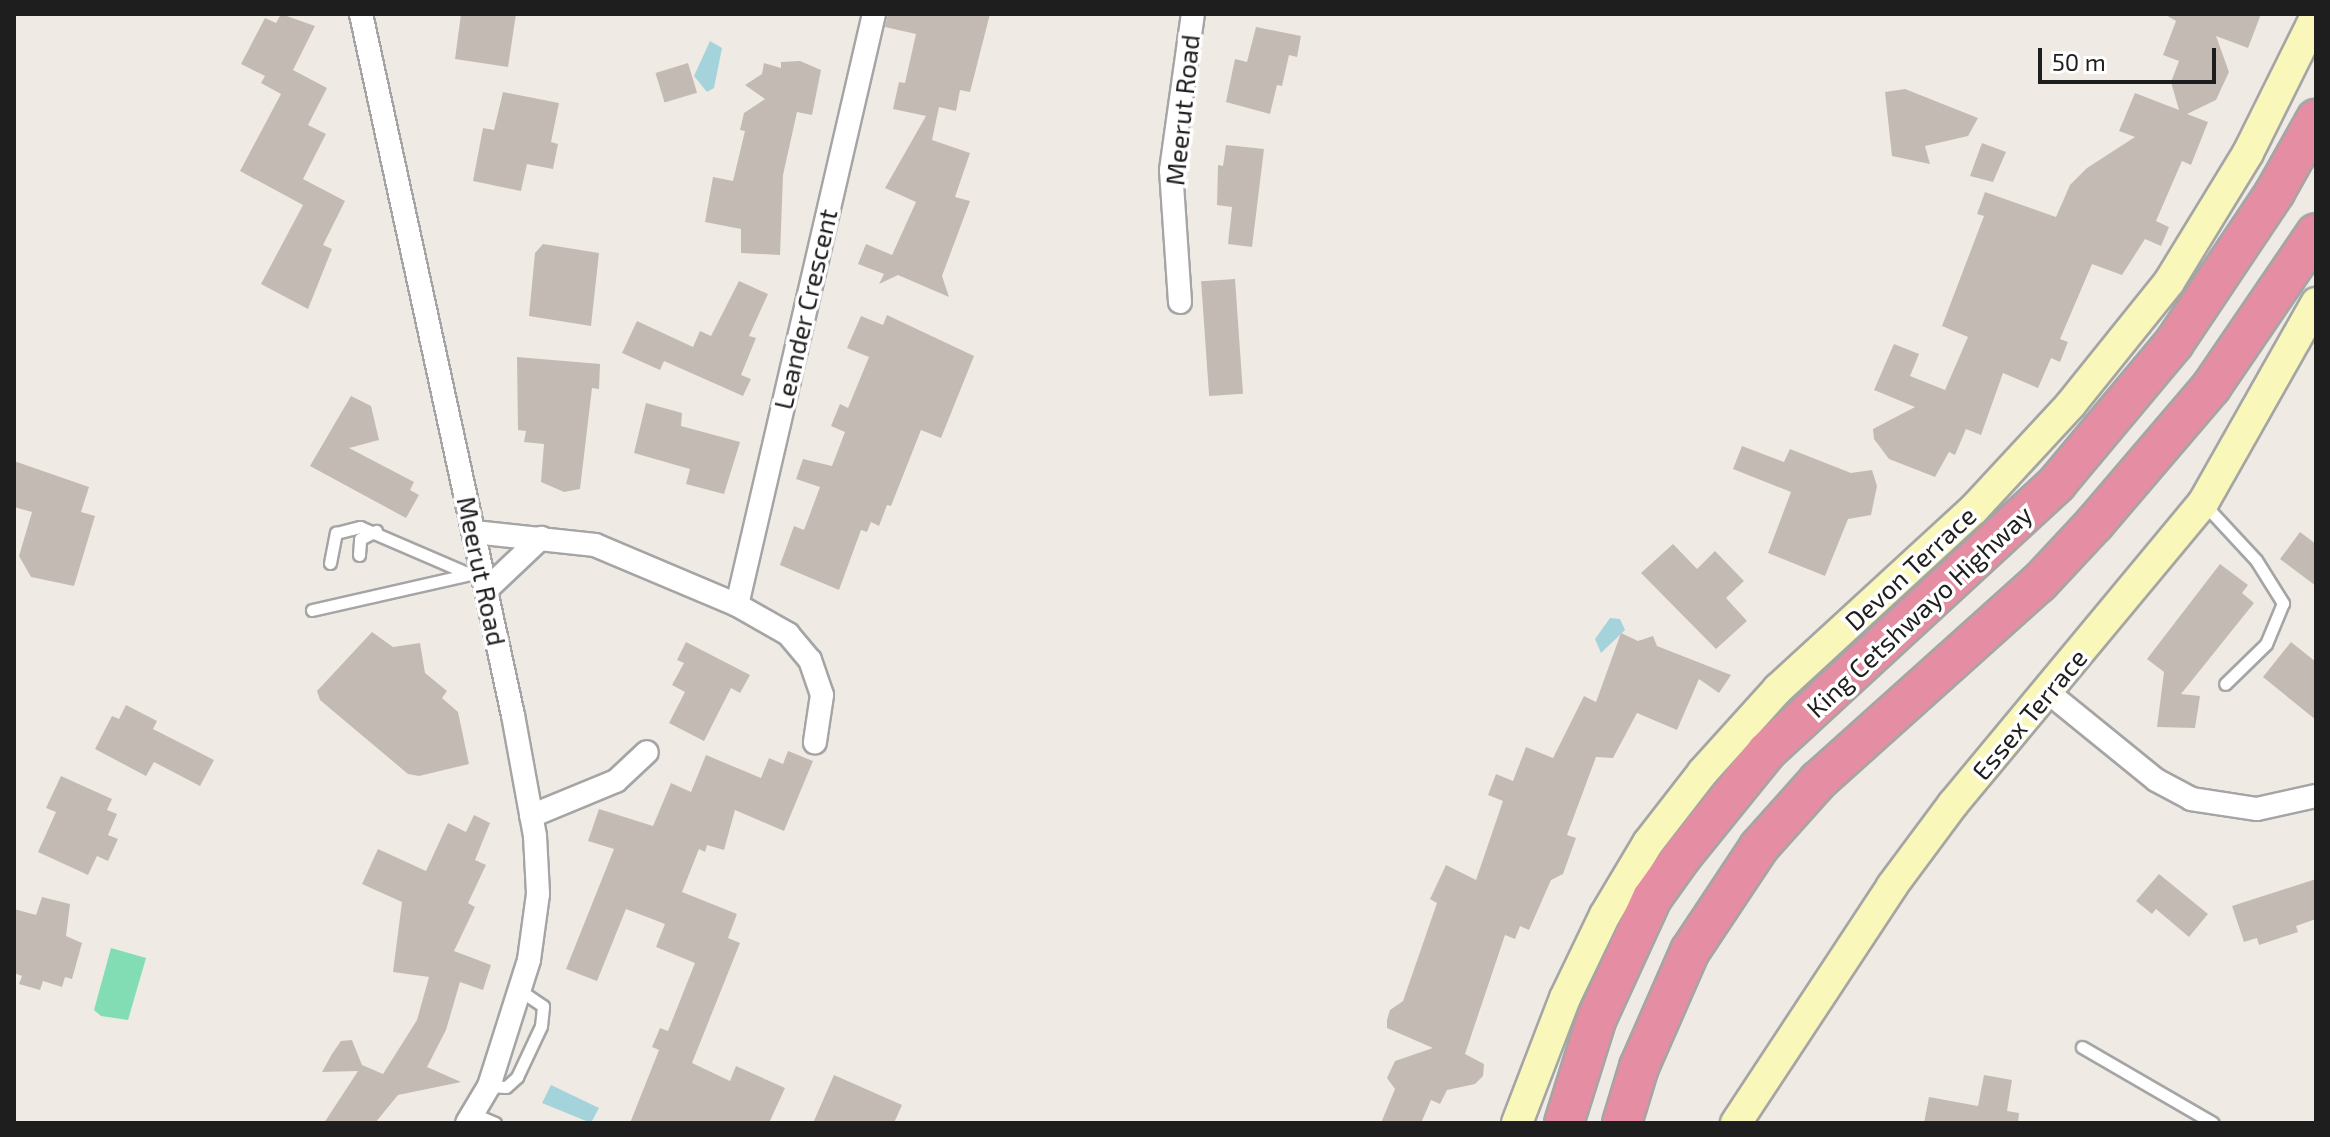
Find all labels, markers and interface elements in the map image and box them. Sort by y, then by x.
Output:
scale bar [2042,32,2220,82]
street label: Meerut Road [1159,33,1205,187]
text: 50 m [2052,47,2106,76]
street label: Leander Crescent [767,205,843,413]
street label: Meerut Road [451,494,513,648]
street label: King Cetshwayo Highway [1800,498,2038,724]
street label: Devon Terrace [1838,499,1982,637]
street label: Essex Terrace [1965,642,2093,786]

